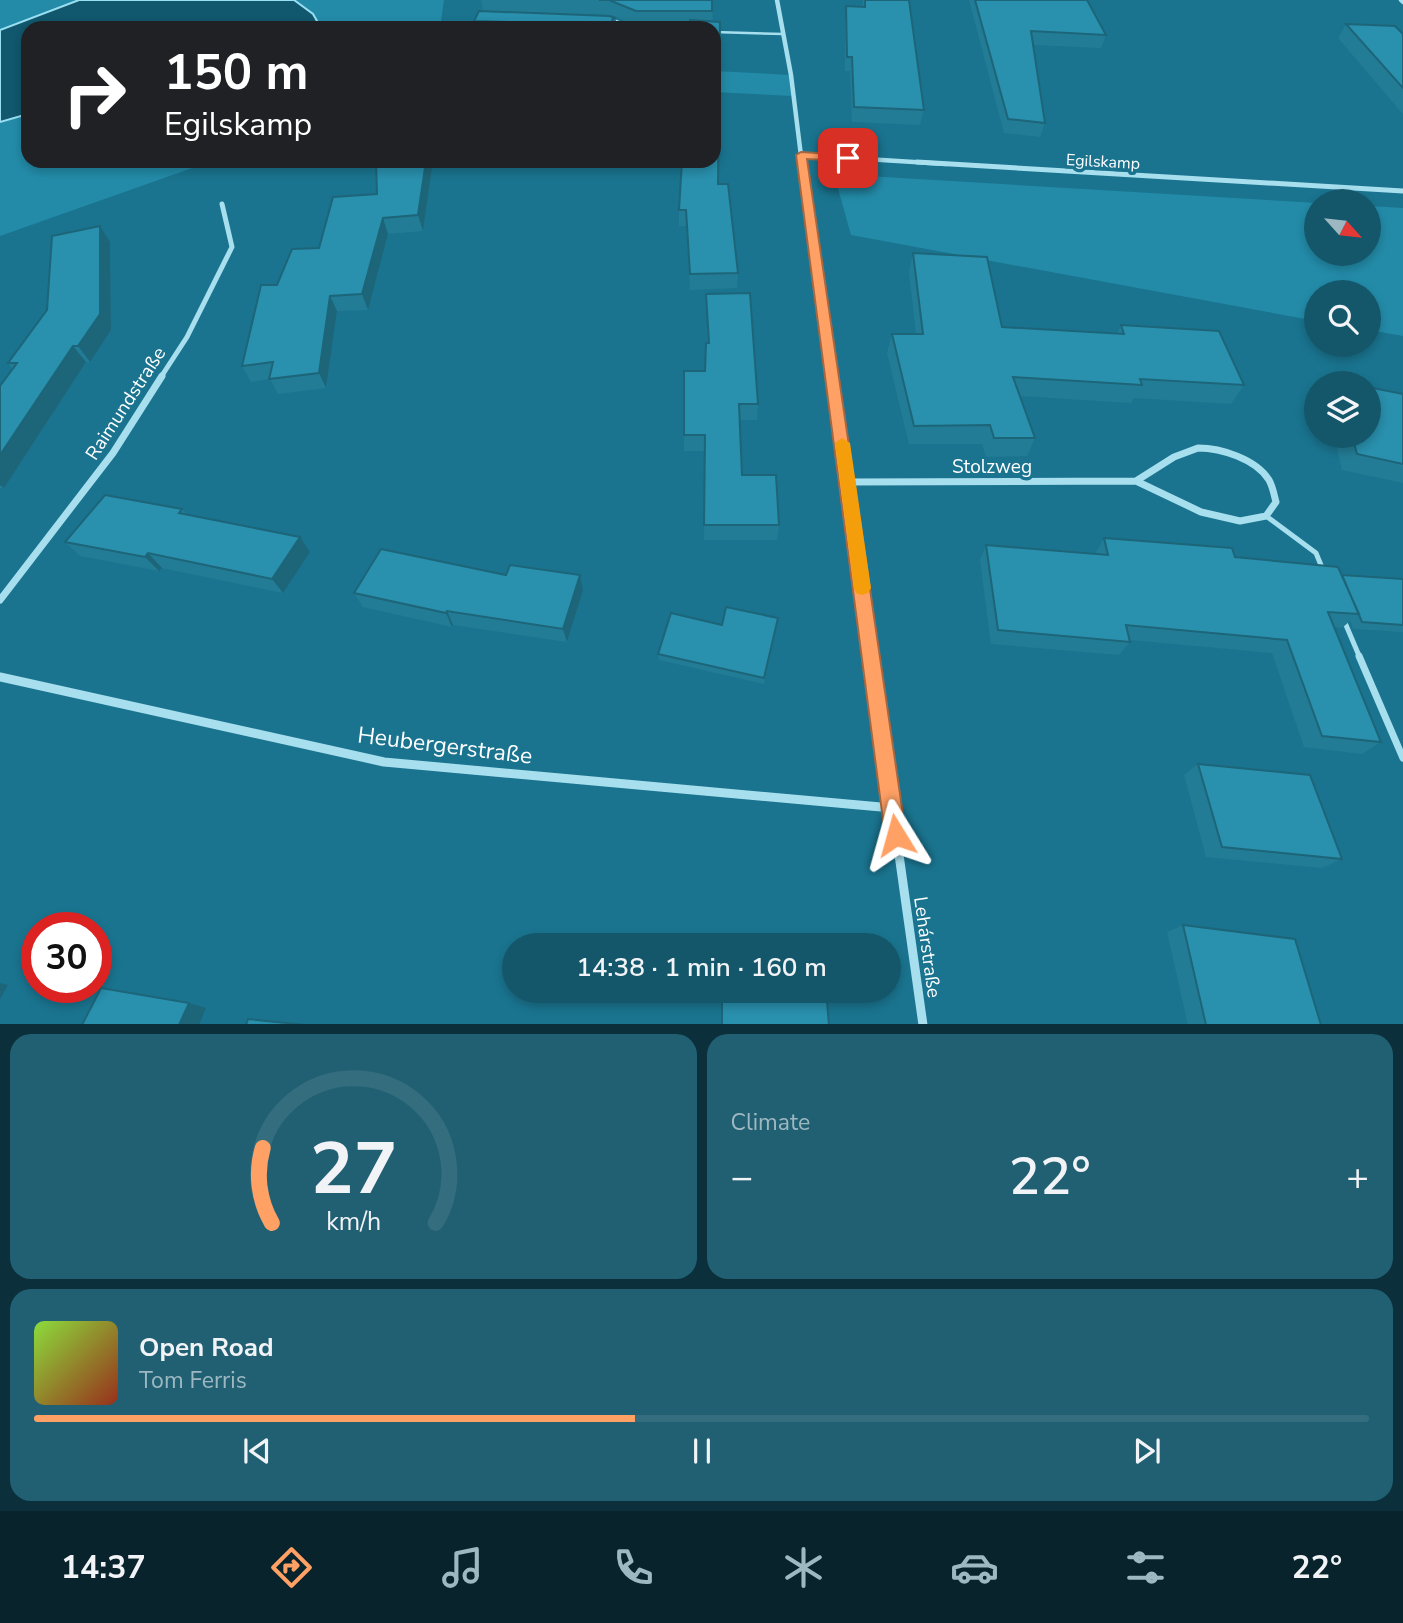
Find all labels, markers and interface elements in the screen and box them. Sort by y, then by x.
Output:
text: 150 m [164,39,308,106]
icon: right [49,49,140,140]
text: Egilskamp [164,103,312,146]
pin [818,128,878,188]
icon: arrive [829,139,867,177]
street label: Egilskamp [1065,149,1141,175]
north arrow [1304,189,1381,266]
map controls [1304,189,1381,448]
button: search [1304,280,1381,357]
street label: Raimundstraße [79,342,172,465]
button: layers [1304,371,1381,448]
street label: Stolzweg [952,454,1032,480]
street label: Heubergerstraße [356,719,534,772]
position arrow [859,798,933,872]
street label: Lehárstraße [907,895,947,1000]
speed limit sign: 30 [21,912,112,1003]
text: 14:38 · 1 min · 160 m [576,950,827,985]
text: Climate [731,1107,810,1138]
text: 27 [310,1119,397,1219]
text: 22° [1009,1141,1091,1212]
text: − [731,1152,753,1203]
text: + [1346,1152,1369,1203]
text: km/h [326,1204,381,1238]
text: Open Road [139,1330,274,1365]
text: Tom Ferris [139,1365,247,1396]
icon: previous [238,1432,276,1470]
icon: pause [683,1432,721,1470]
icon: next [1128,1432,1166,1470]
icon: directions [267,1543,316,1592]
icon: music [438,1543,487,1592]
icon: phone [609,1543,658,1592]
icon: climate [779,1543,828,1592]
icon: car [950,1543,999,1592]
icon: filters [1121,1543,1170,1592]
text: 14:37 [61,1546,146,1589]
text: 22° [1292,1546,1342,1589]

